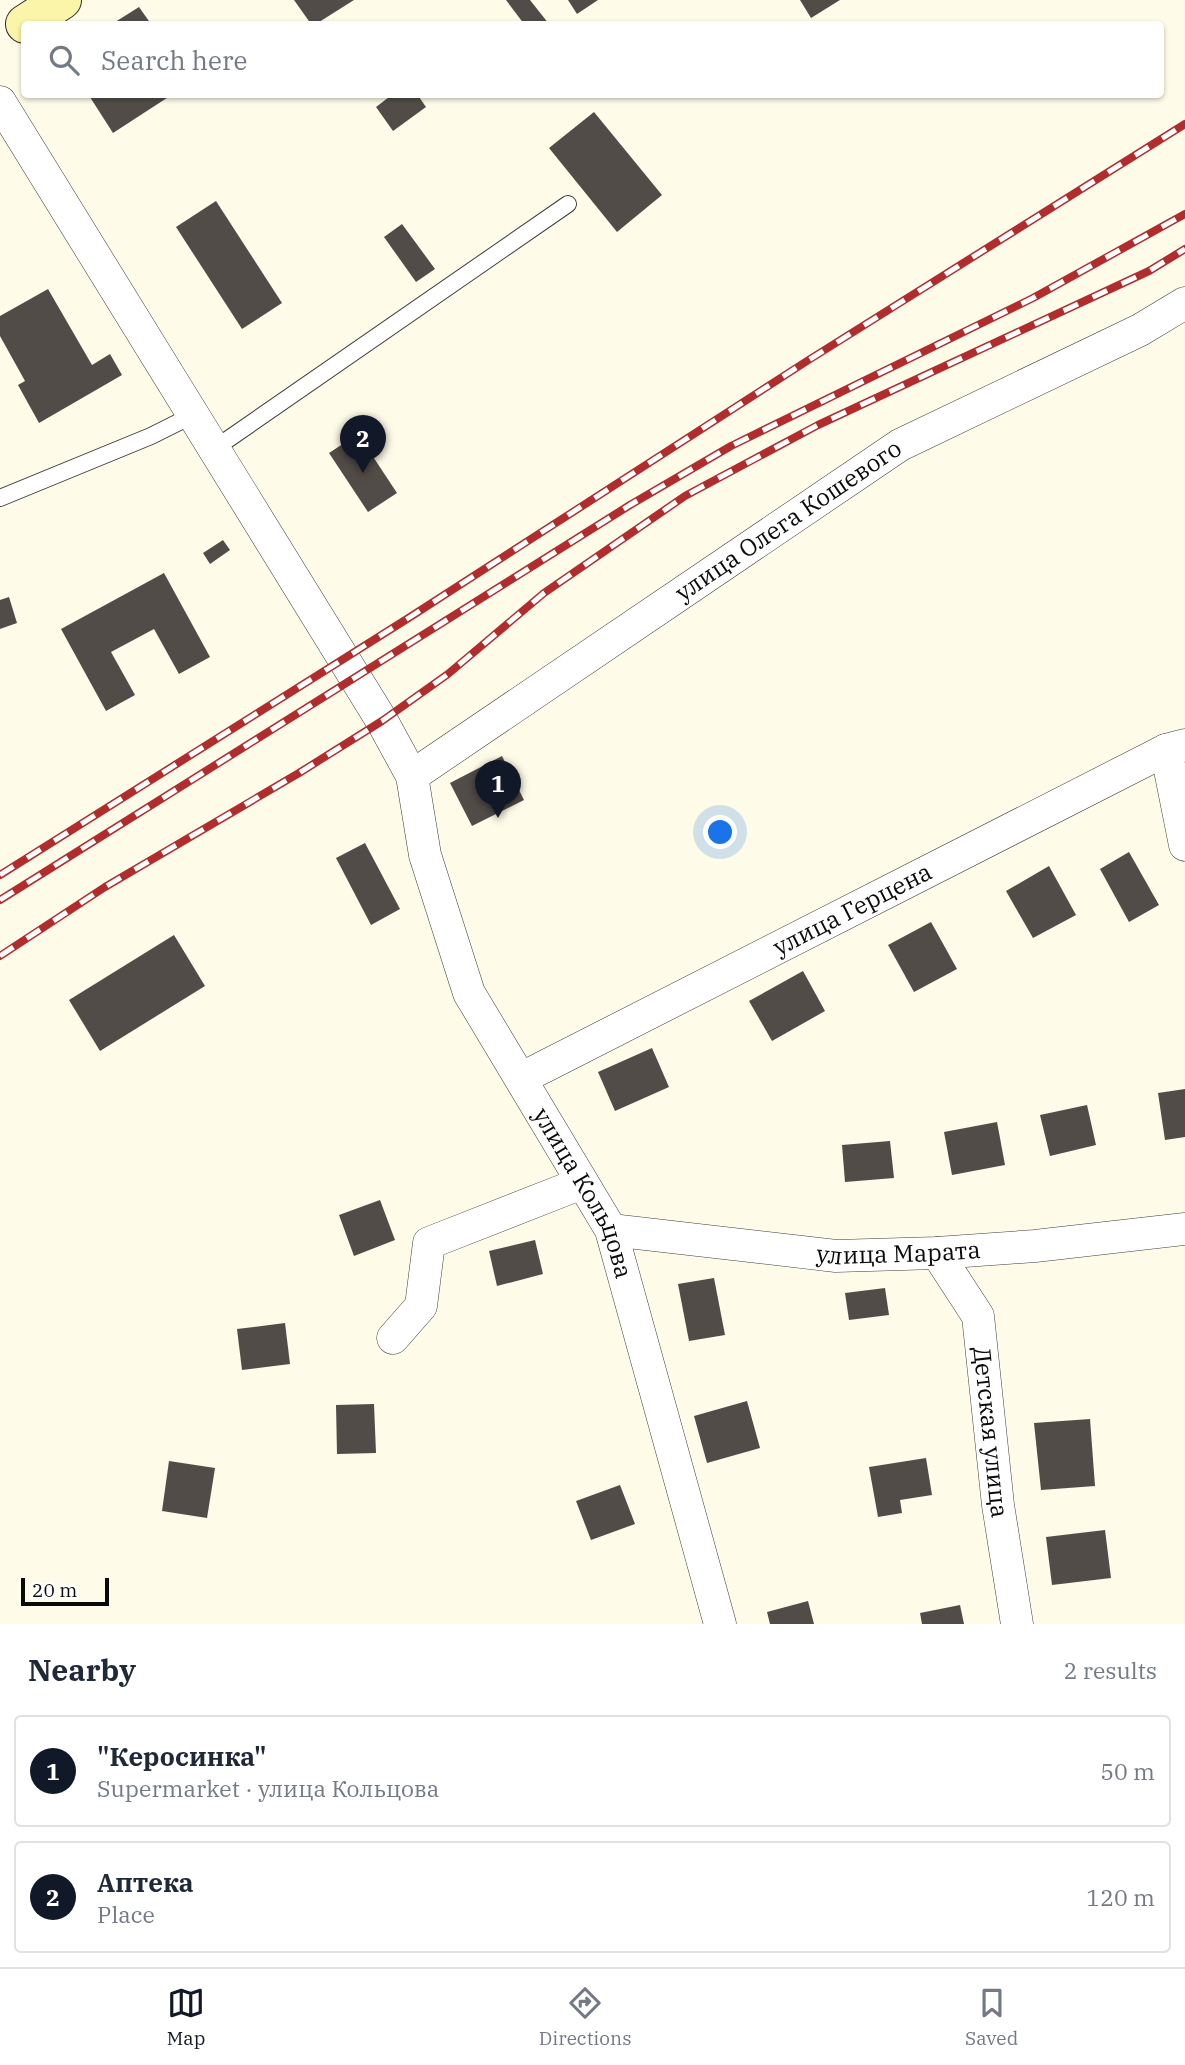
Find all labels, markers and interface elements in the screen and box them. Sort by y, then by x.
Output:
search box [21,21,1164,98]
icon: search [45,41,83,79]
text: Search here [101,43,247,77]
pin: 2 [340,415,386,473]
street label: улица Олега Кошевого [669,432,907,608]
pin: 1 [475,760,521,818]
your location [703,815,737,849]
street label: улица Герцена [767,855,937,963]
street label: улица Кольцова [526,1101,641,1282]
street label: улица Марата [815,1233,982,1272]
street label: Детская улица [966,1345,1017,1520]
scale bar [21,1575,108,1607]
text: 20 m [32,1578,77,1602]
text: Nearby [28,1650,136,1689]
text: 2 results [1064,1655,1157,1685]
text: "Керосинка" [97,1739,267,1773]
text: 1 [46,1756,60,1786]
text: 50 m [1100,1756,1155,1786]
text: Supermarket · улица Кольцова [97,1773,439,1803]
text: Аптека [97,1865,194,1899]
text: 2 [46,1882,60,1912]
text: 120 m [1086,1882,1155,1912]
text: Place [97,1899,155,1929]
tab: Map [167,1984,205,2050]
tab: Directions [539,1984,632,2050]
tab: Saved [965,1984,1018,2050]

